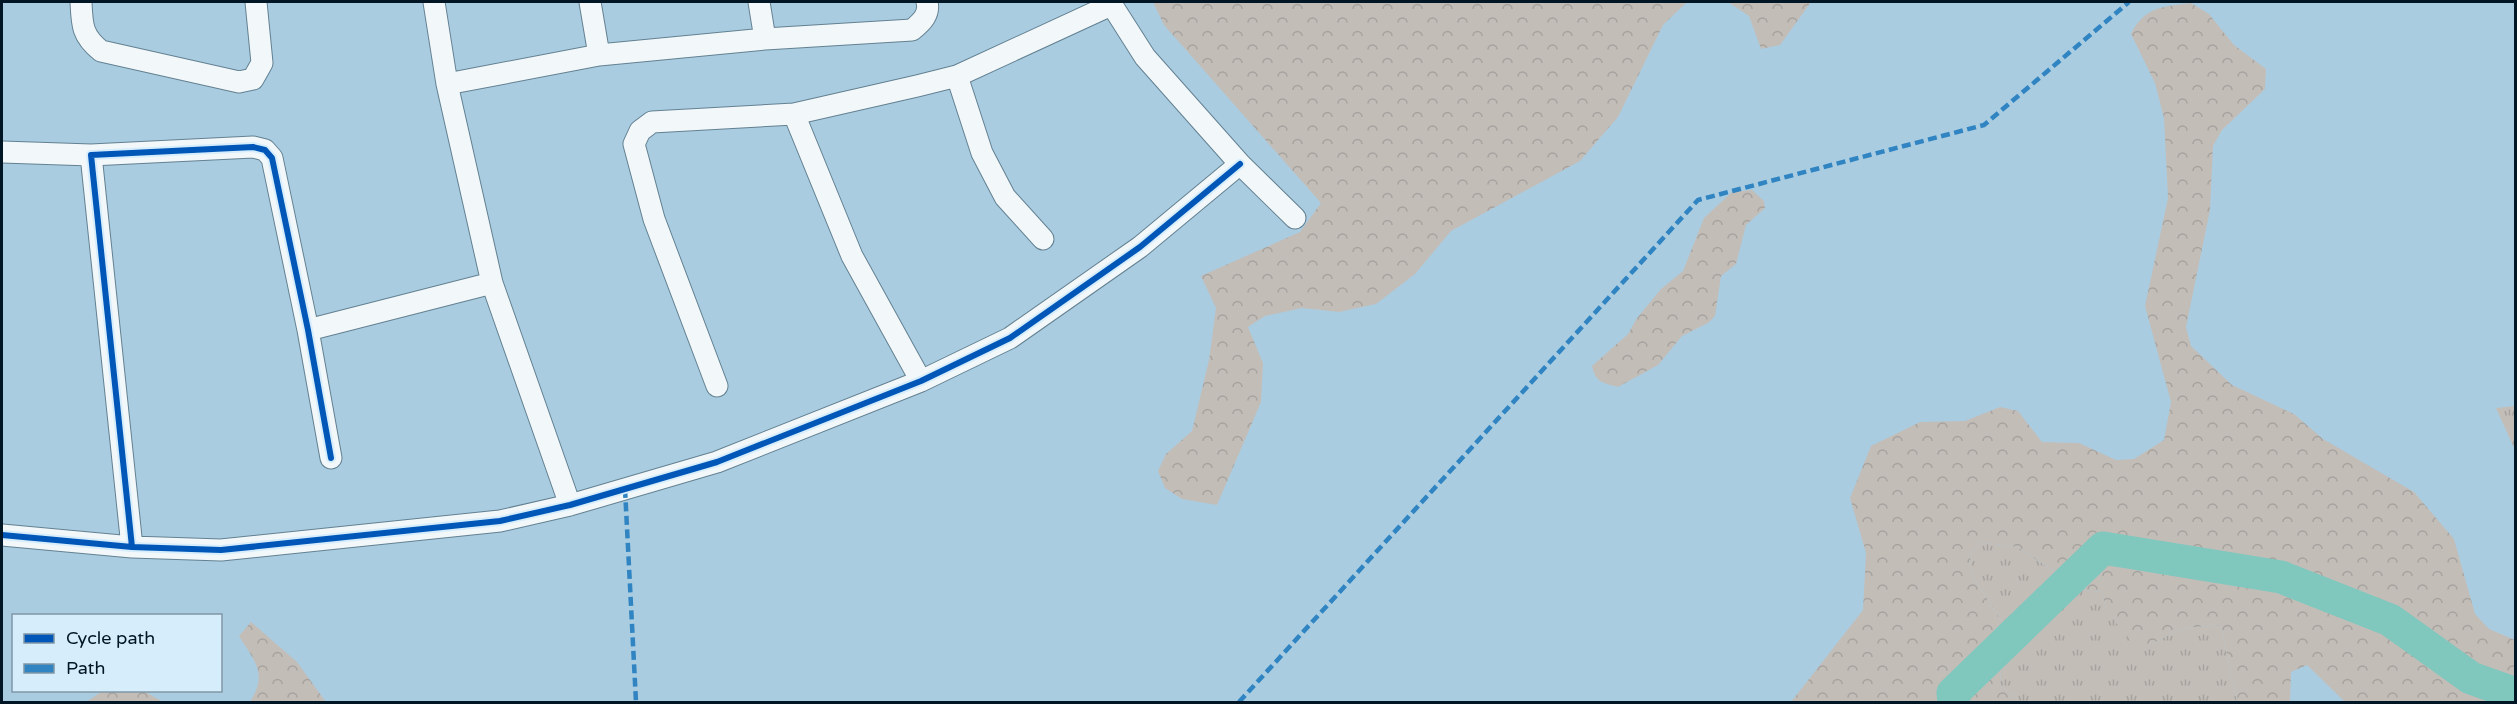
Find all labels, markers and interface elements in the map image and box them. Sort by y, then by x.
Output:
legend [12,614,222,692]
text: Cycle path [66,627,155,649]
text: Path [66,657,105,679]

